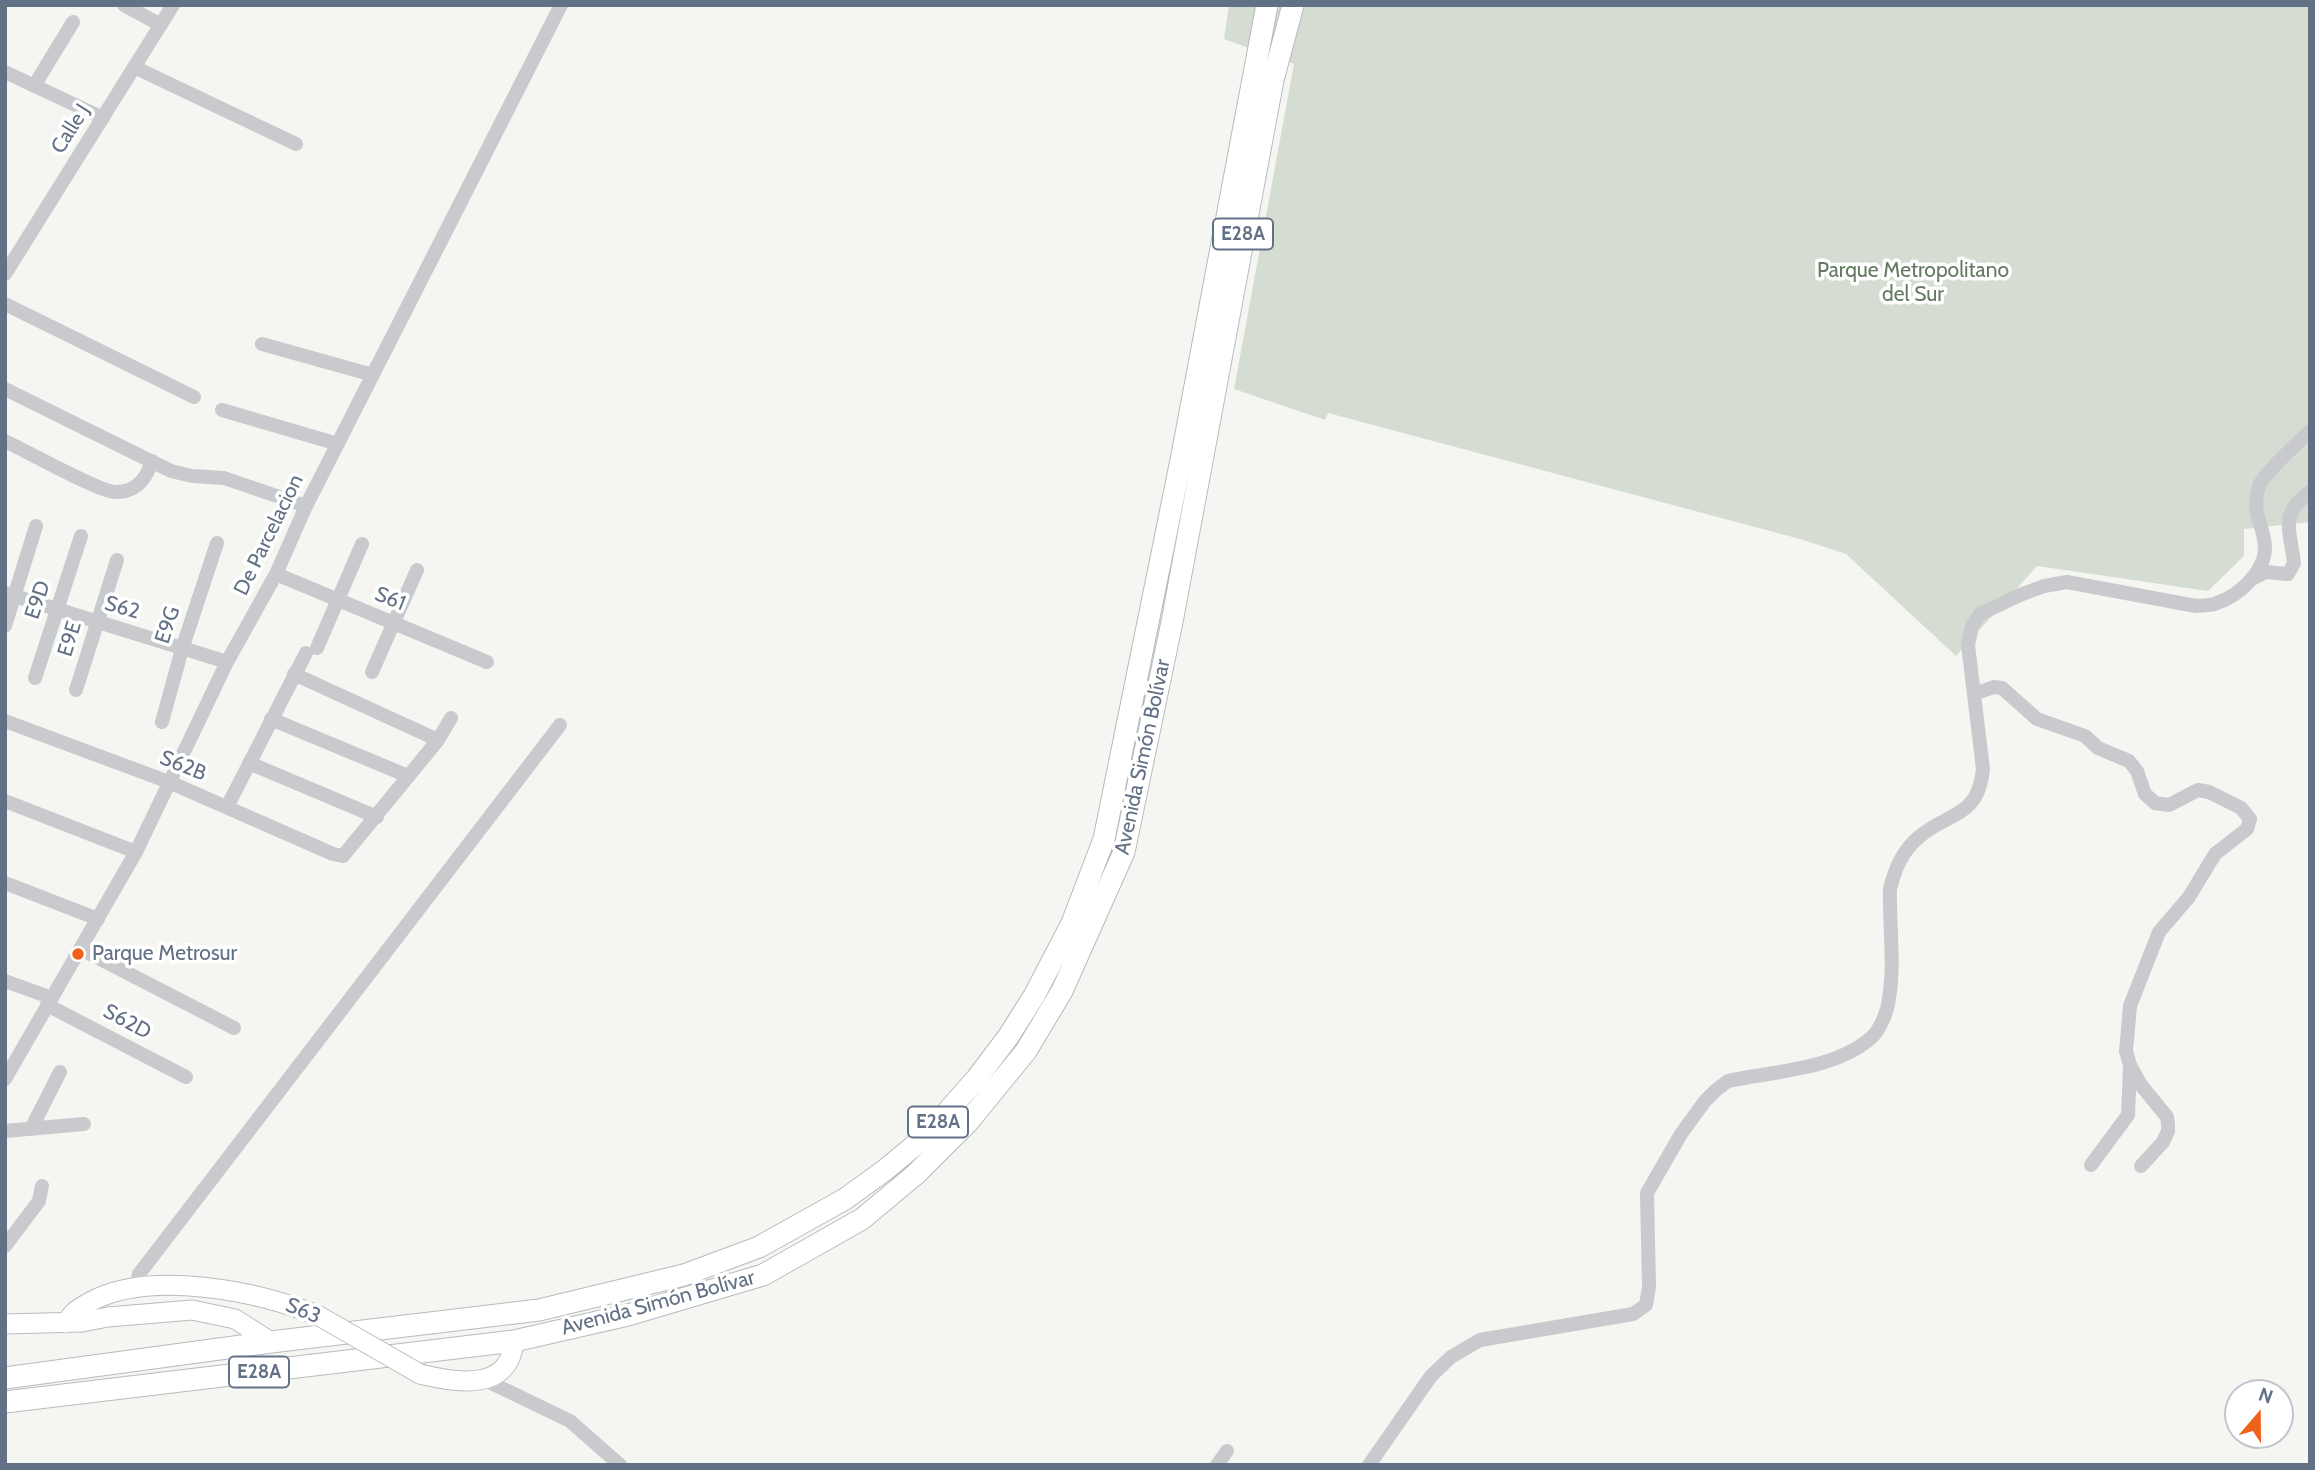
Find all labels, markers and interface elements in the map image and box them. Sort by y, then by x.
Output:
street label: Calle J [46,100,96,158]
road number: E28A [1213,218,1273,250]
park label: Parque Metropolitano del Sur [1817,258,2009,308]
street label: De Parcelacion [229,471,309,599]
street label: E9D [20,578,56,622]
street label: S61 [371,582,409,616]
street label: S62 [102,591,142,625]
street label: E9G [150,603,186,647]
street label: E9E [53,618,87,660]
street label: Avenida Simón Bolívar [1110,657,1176,857]
street label: S62B [156,745,210,787]
place label: Parque Metrosur [92,941,237,967]
marker: Parque Metrosur [70,946,86,962]
street label: S62D [99,999,155,1045]
road number: E28A [908,1106,968,1138]
street label: Avenida Simón Bolívar [559,1265,757,1341]
street label: S63 [282,1293,324,1329]
road number: E28A [229,1356,289,1388]
north arrow [2224,1379,2294,1449]
text: N [2255,1383,2276,1409]

